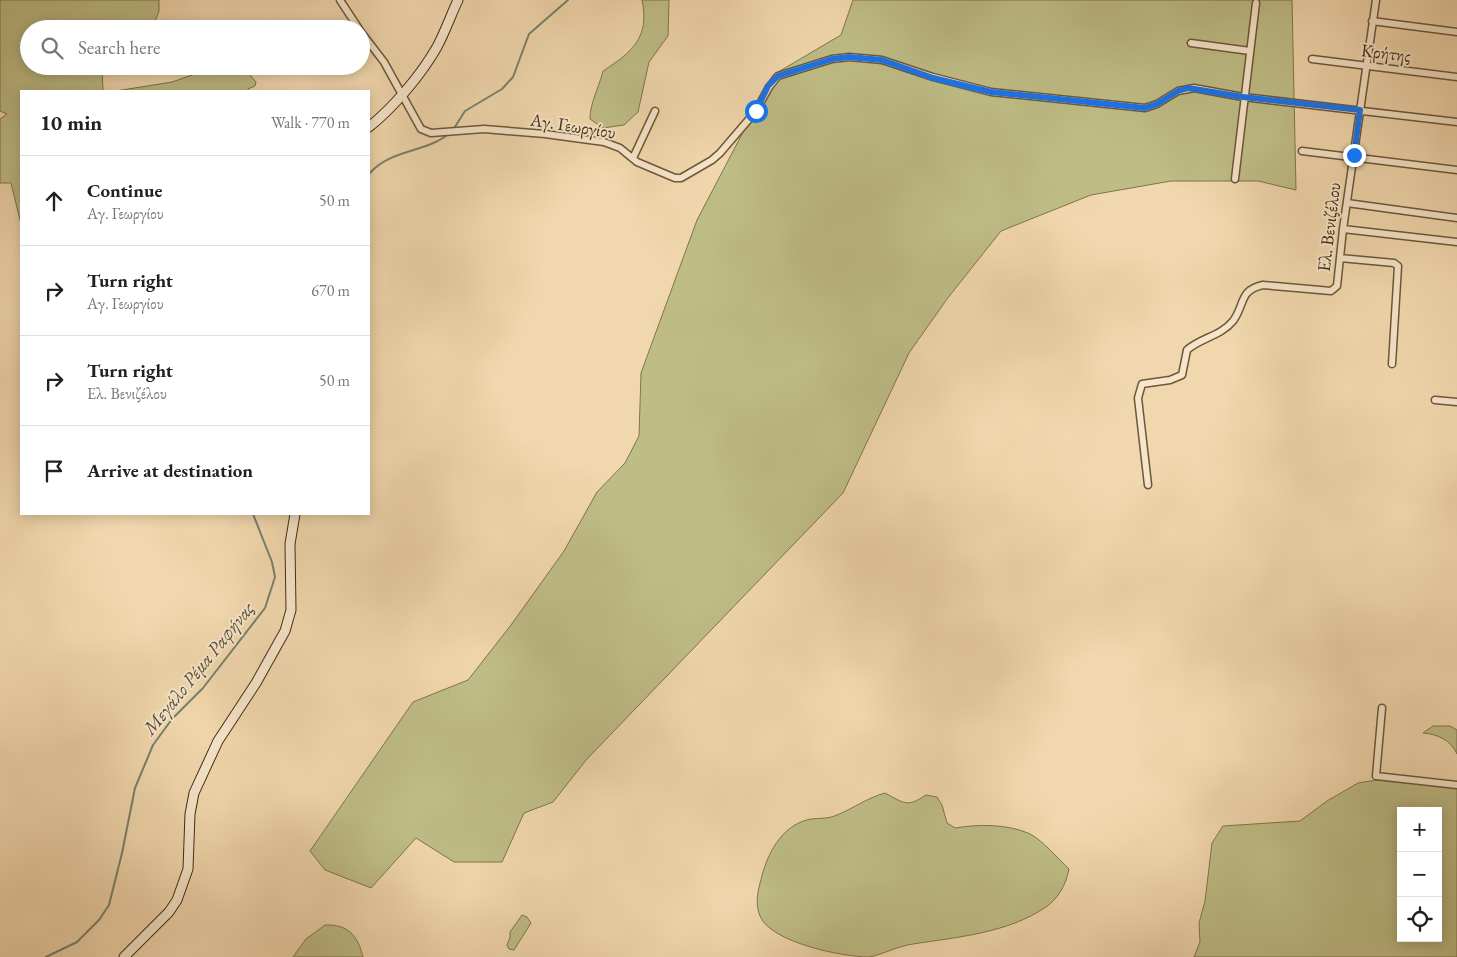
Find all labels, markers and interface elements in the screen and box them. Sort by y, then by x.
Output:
search box [20,20,370,75]
icon: search [38,34,66,62]
text: Search here [78,35,160,60]
street label: Κρήτης [1360,38,1412,67]
route start [745,100,768,123]
street label: Αγ. Γεωργίου [528,107,617,144]
text: 10 min [40,109,102,136]
text: Walk · 770 m [271,112,350,133]
route end [1343,144,1366,167]
text: Continue [87,178,162,203]
street label: Ελ. Βενιζέλου [1312,181,1345,273]
icon: ahead [40,187,68,215]
text: 50 m [319,190,350,211]
text: Αγ. Γεωργίου [87,203,164,224]
text: Turn right [87,268,173,293]
icon: right [40,277,68,305]
text: 670 m [311,280,350,301]
text: Αγ. Γεωργίου [87,293,164,314]
text: Turn right [87,358,173,383]
icon: right [40,367,68,395]
text: 50 m [319,370,350,391]
text: Ελ. Βενιζέλου [87,383,167,404]
icon: arrive [40,457,68,485]
text: Arrive at destination [87,458,253,483]
water label: Μεγάλο Ρέμα Ραφήνας [136,596,260,741]
map controls [1397,807,1442,942]
button: + [1397,807,1442,852]
button: − [1397,852,1442,897]
button: locate [1397,897,1442,942]

